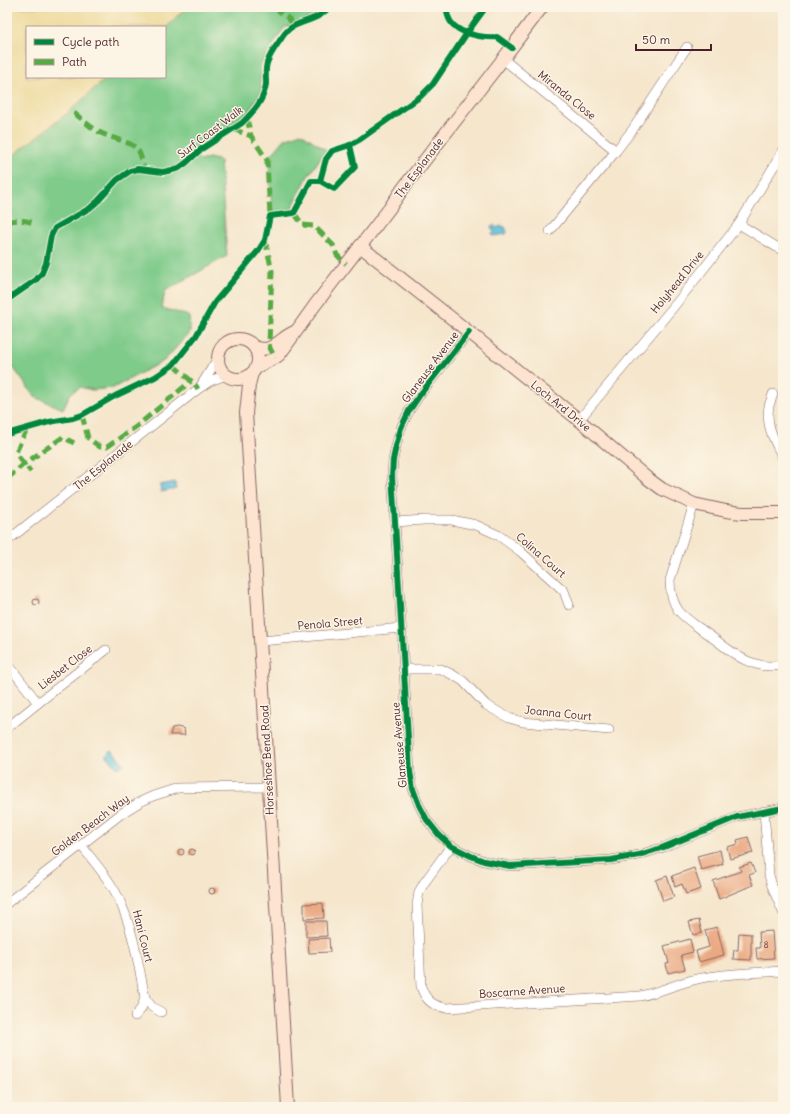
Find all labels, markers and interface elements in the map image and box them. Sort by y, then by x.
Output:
legend [26,26,166,78]
scale bar [636,26,711,52]
text: 50 m [642,32,671,47]
text: Cycle path [62,34,119,49]
text: Path [62,54,87,69]
street label: Miranda Close [535,67,599,123]
street label: Surf Coast Walk [175,103,246,161]
street label: The Esplanade [392,135,446,201]
street label: Holyhead Drive [648,248,707,316]
street label: Glaneuse Avenue [399,328,461,405]
street label: Loch Ard Drive [528,378,594,434]
street label: The Esplanade [71,437,135,493]
street label: Colina Court [513,530,569,581]
street label: Penola Street [297,613,363,633]
street label: Liesbet Close [35,642,95,692]
street label: Glaneuse Avenue [388,702,410,788]
street label: Joanna Court [524,703,593,724]
street label: Horseshoe Bend Road [257,704,277,815]
street label: Golden Beach Way [48,791,132,859]
street label: Hani Court [130,908,156,964]
house number: 8 [763,939,769,950]
street label: Boscarne Avenue [478,981,566,1001]

